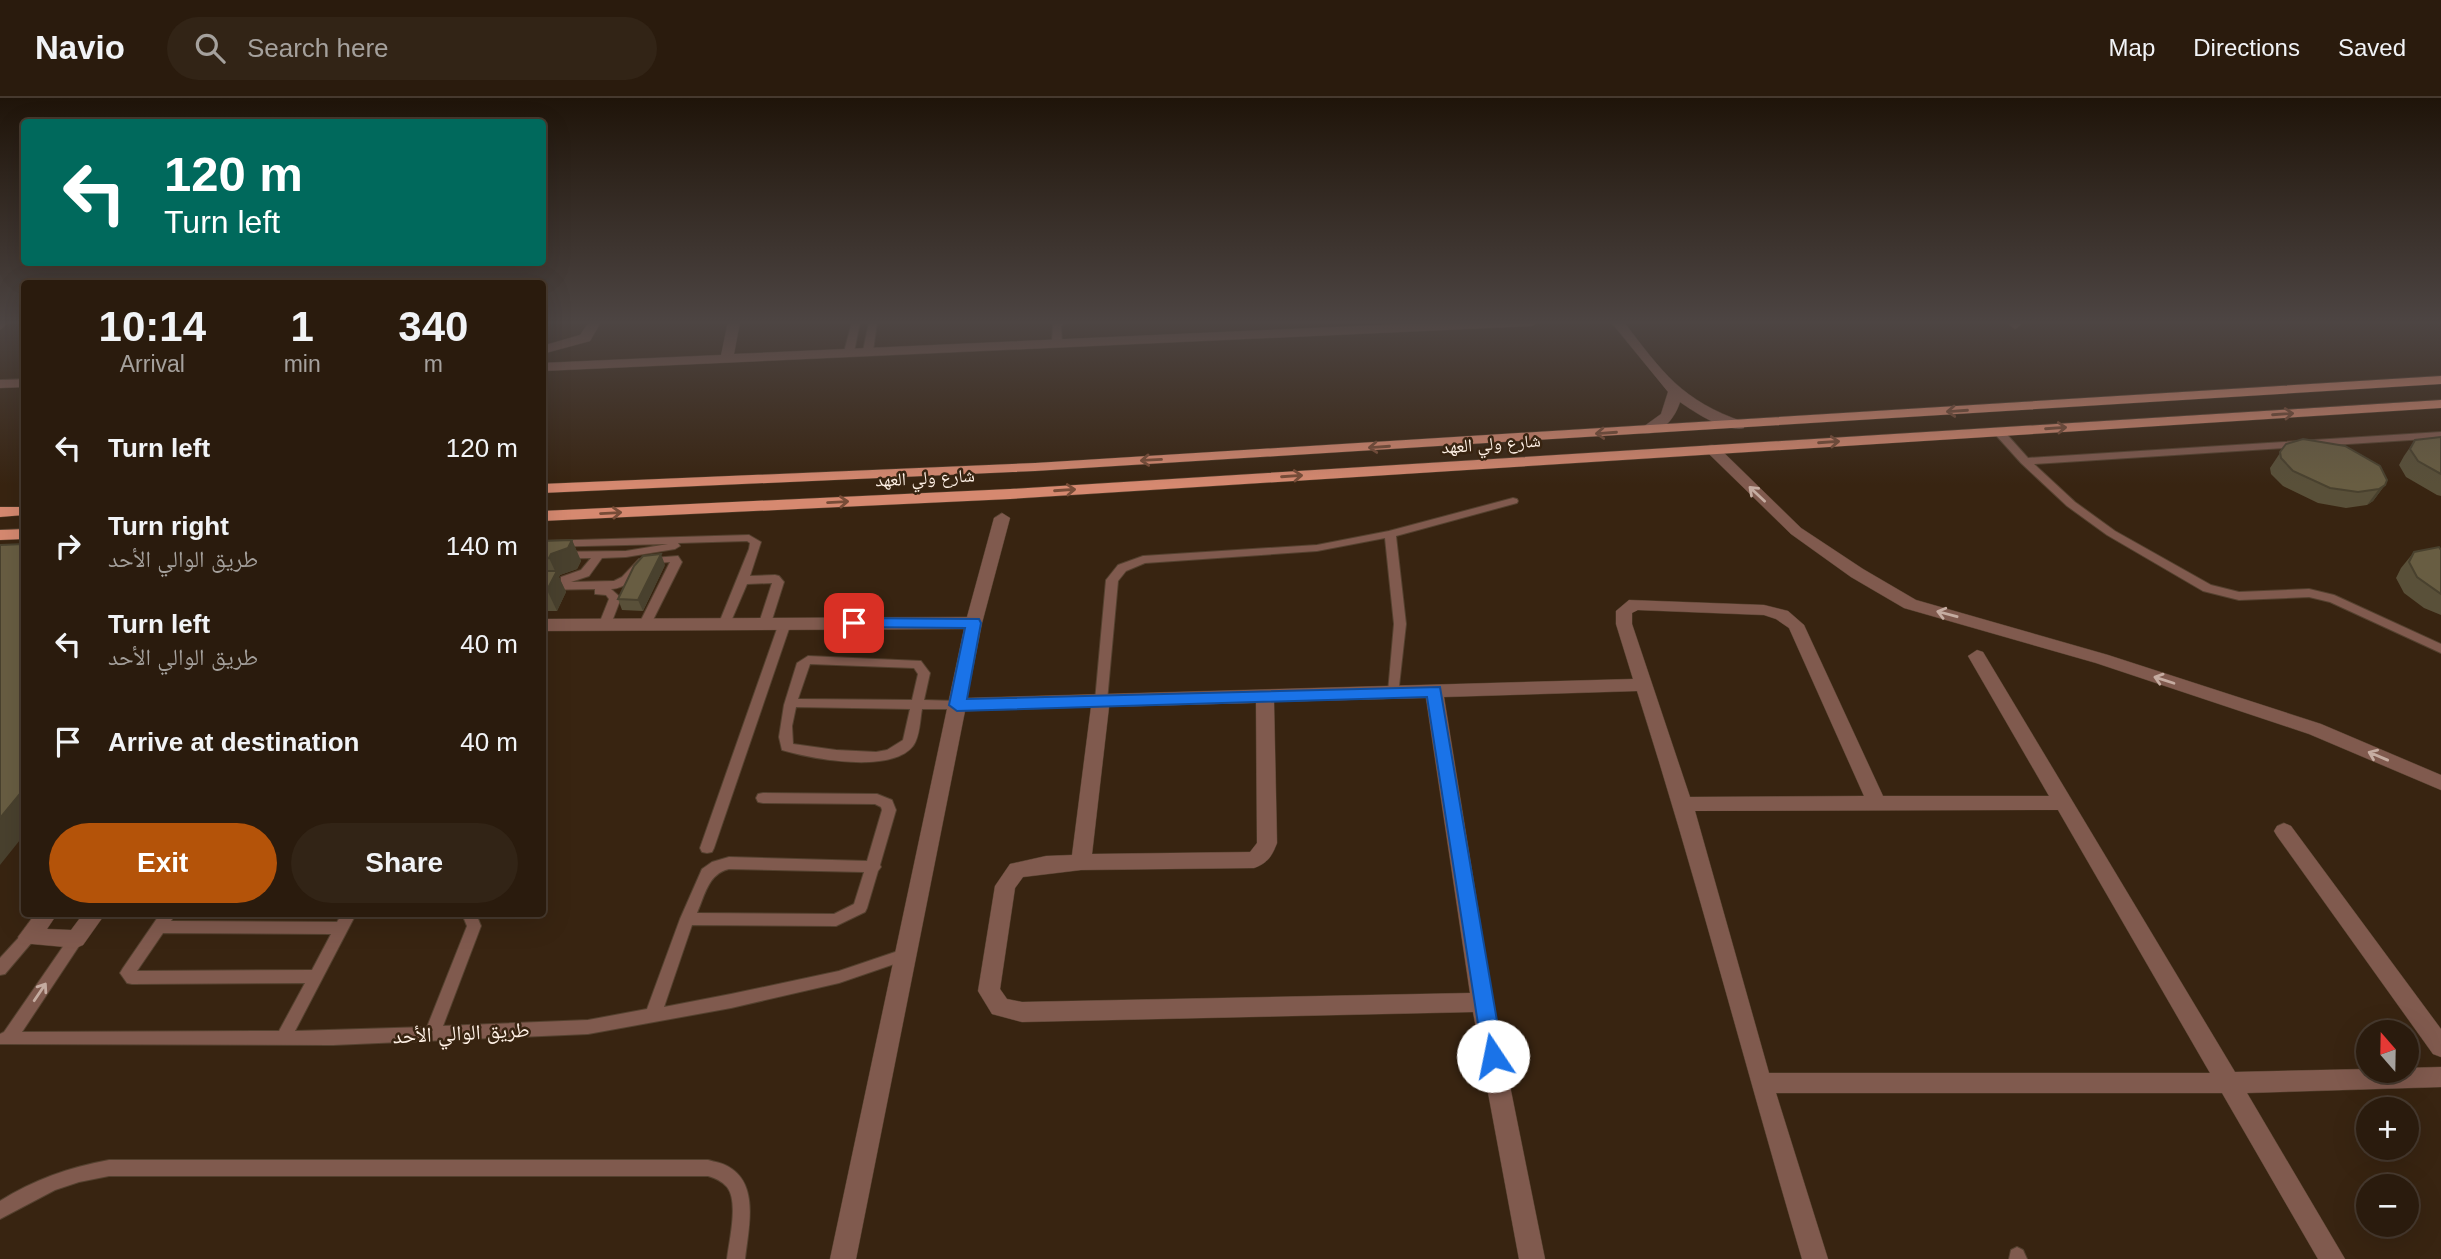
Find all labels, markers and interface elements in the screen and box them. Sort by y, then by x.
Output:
search box [167,17,657,80]
text: Navio [35,29,125,66]
icon: search [191,29,229,67]
text: Search here [247,33,389,63]
text: Map [2109,34,2155,61]
text: Directions [2193,34,2300,61]
text: Saved [2338,34,2406,61]
icon: left [49,147,140,238]
text: 120 m [164,147,303,201]
text: Turn left [164,204,280,240]
text: 10:14 [99,303,206,350]
text: 1 [290,303,314,350]
text: 340 [398,303,468,350]
text: Arrival [120,351,185,377]
text: min [284,351,321,377]
text: m [424,351,443,377]
one-way arrow [1946,405,1969,418]
one-way arrow [2271,407,2294,420]
one-way arrow [2044,421,2066,434]
one-way arrow [1595,427,1617,440]
icon: left [49,429,87,467]
street label: شارع ولي العهد [1441,431,1542,462]
text: Turn left [108,433,210,463]
text: 120 m [446,433,518,463]
one-way arrow [1817,435,1839,448]
one-way arrow [1368,441,1390,454]
one-way arrow [1141,454,1163,467]
street label: شارع ولي العهد [875,465,976,495]
one-way arrow [1280,469,1303,482]
one-way arrow [1053,483,1076,496]
one-way arrow [1748,486,1766,502]
one-way arrow [826,495,849,508]
one-way arrow [599,506,622,519]
text: Turn right [108,511,229,541]
icon: right [49,527,87,565]
text: 140 m [446,531,518,561]
text: طريق الوالي الأحد [108,546,258,572]
pin [824,593,884,653]
icon: arrive [835,604,873,642]
one-way arrow [1936,607,1958,620]
text: Turn left [108,609,210,639]
icon: left [49,625,87,663]
text: 40 m [460,629,518,659]
text: طريق الوالي الأحد [108,644,258,670]
one-way arrow [2154,672,2176,685]
icon: arrive [49,723,87,761]
text: Arrive at destination [108,727,359,757]
text: 40 m [460,727,518,757]
one-way arrow [2368,749,2390,762]
button: Exit [49,823,277,903]
button: Share [291,823,518,903]
one-way arrow [33,983,47,1003]
street label: طريق الوالي الأحد [392,1017,530,1053]
position arrow [1456,1019,1530,1093]
north arrow [2356,1020,2418,1083]
map controls [2356,1020,2419,1237]
button: + [2356,1097,2419,1160]
button: − [2356,1174,2419,1237]

